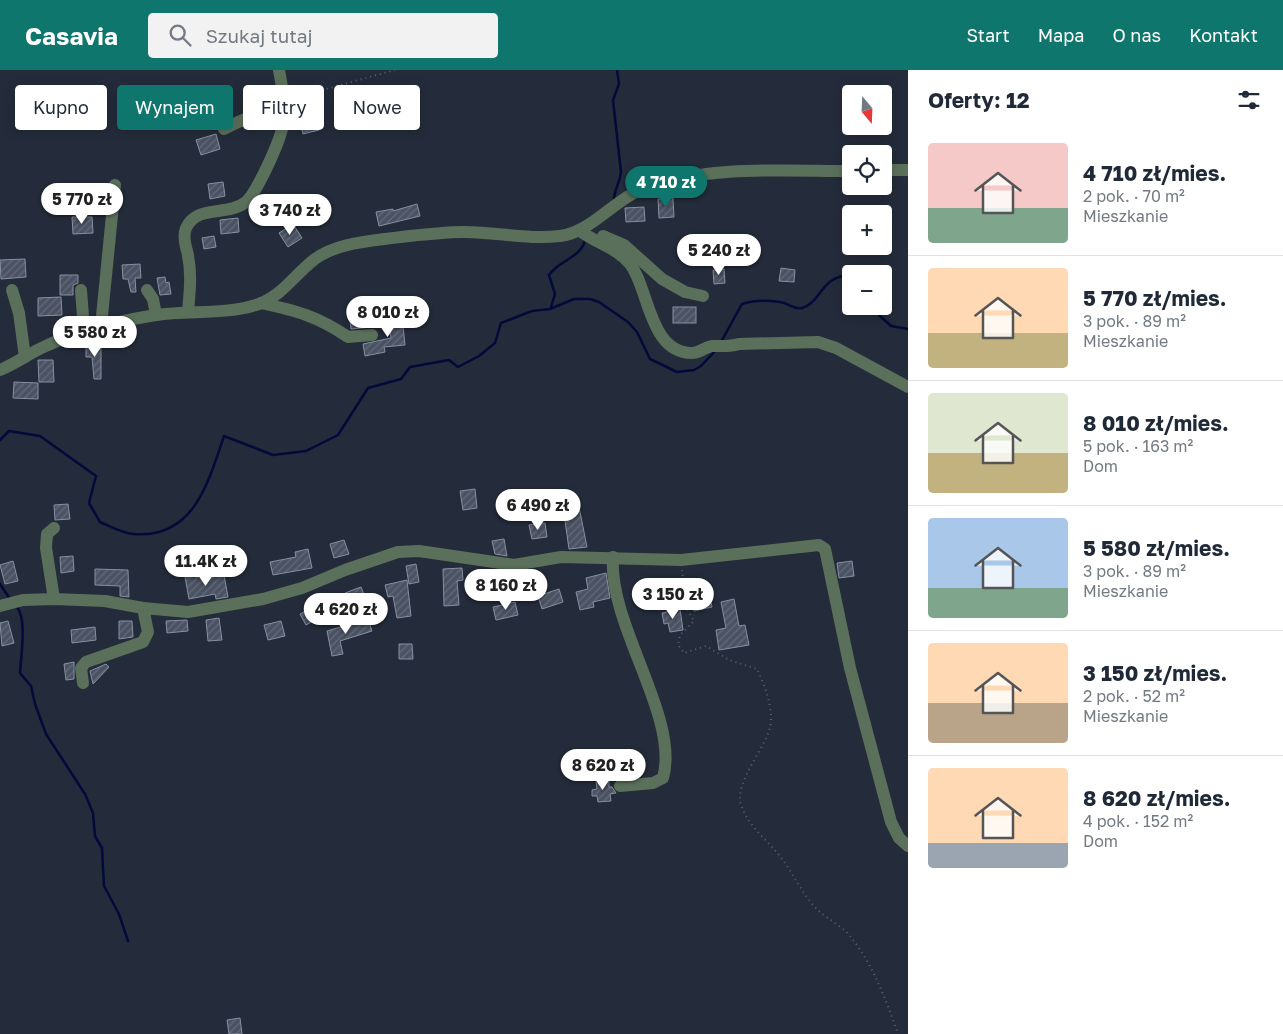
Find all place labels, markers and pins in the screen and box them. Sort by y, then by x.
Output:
pin: 4 710 zł [614,166,718,208]
pin: 5 770 zł [30,182,134,225]
pin: 3 740 zł [238,194,342,236]
pin: 5 240 zł [667,234,771,276]
pin: 8 010 zł [336,296,440,338]
pin: 5 580 zł [43,316,147,358]
pin: 6 490 zł [486,488,590,531]
pin: 11.4K zł [154,544,258,587]
pin: 8 160 zł [454,568,558,611]
pin: 3 150 zł [621,578,725,620]
pin: 4 620 zł [294,592,398,635]
pin: 8 620 zł [551,748,655,791]

